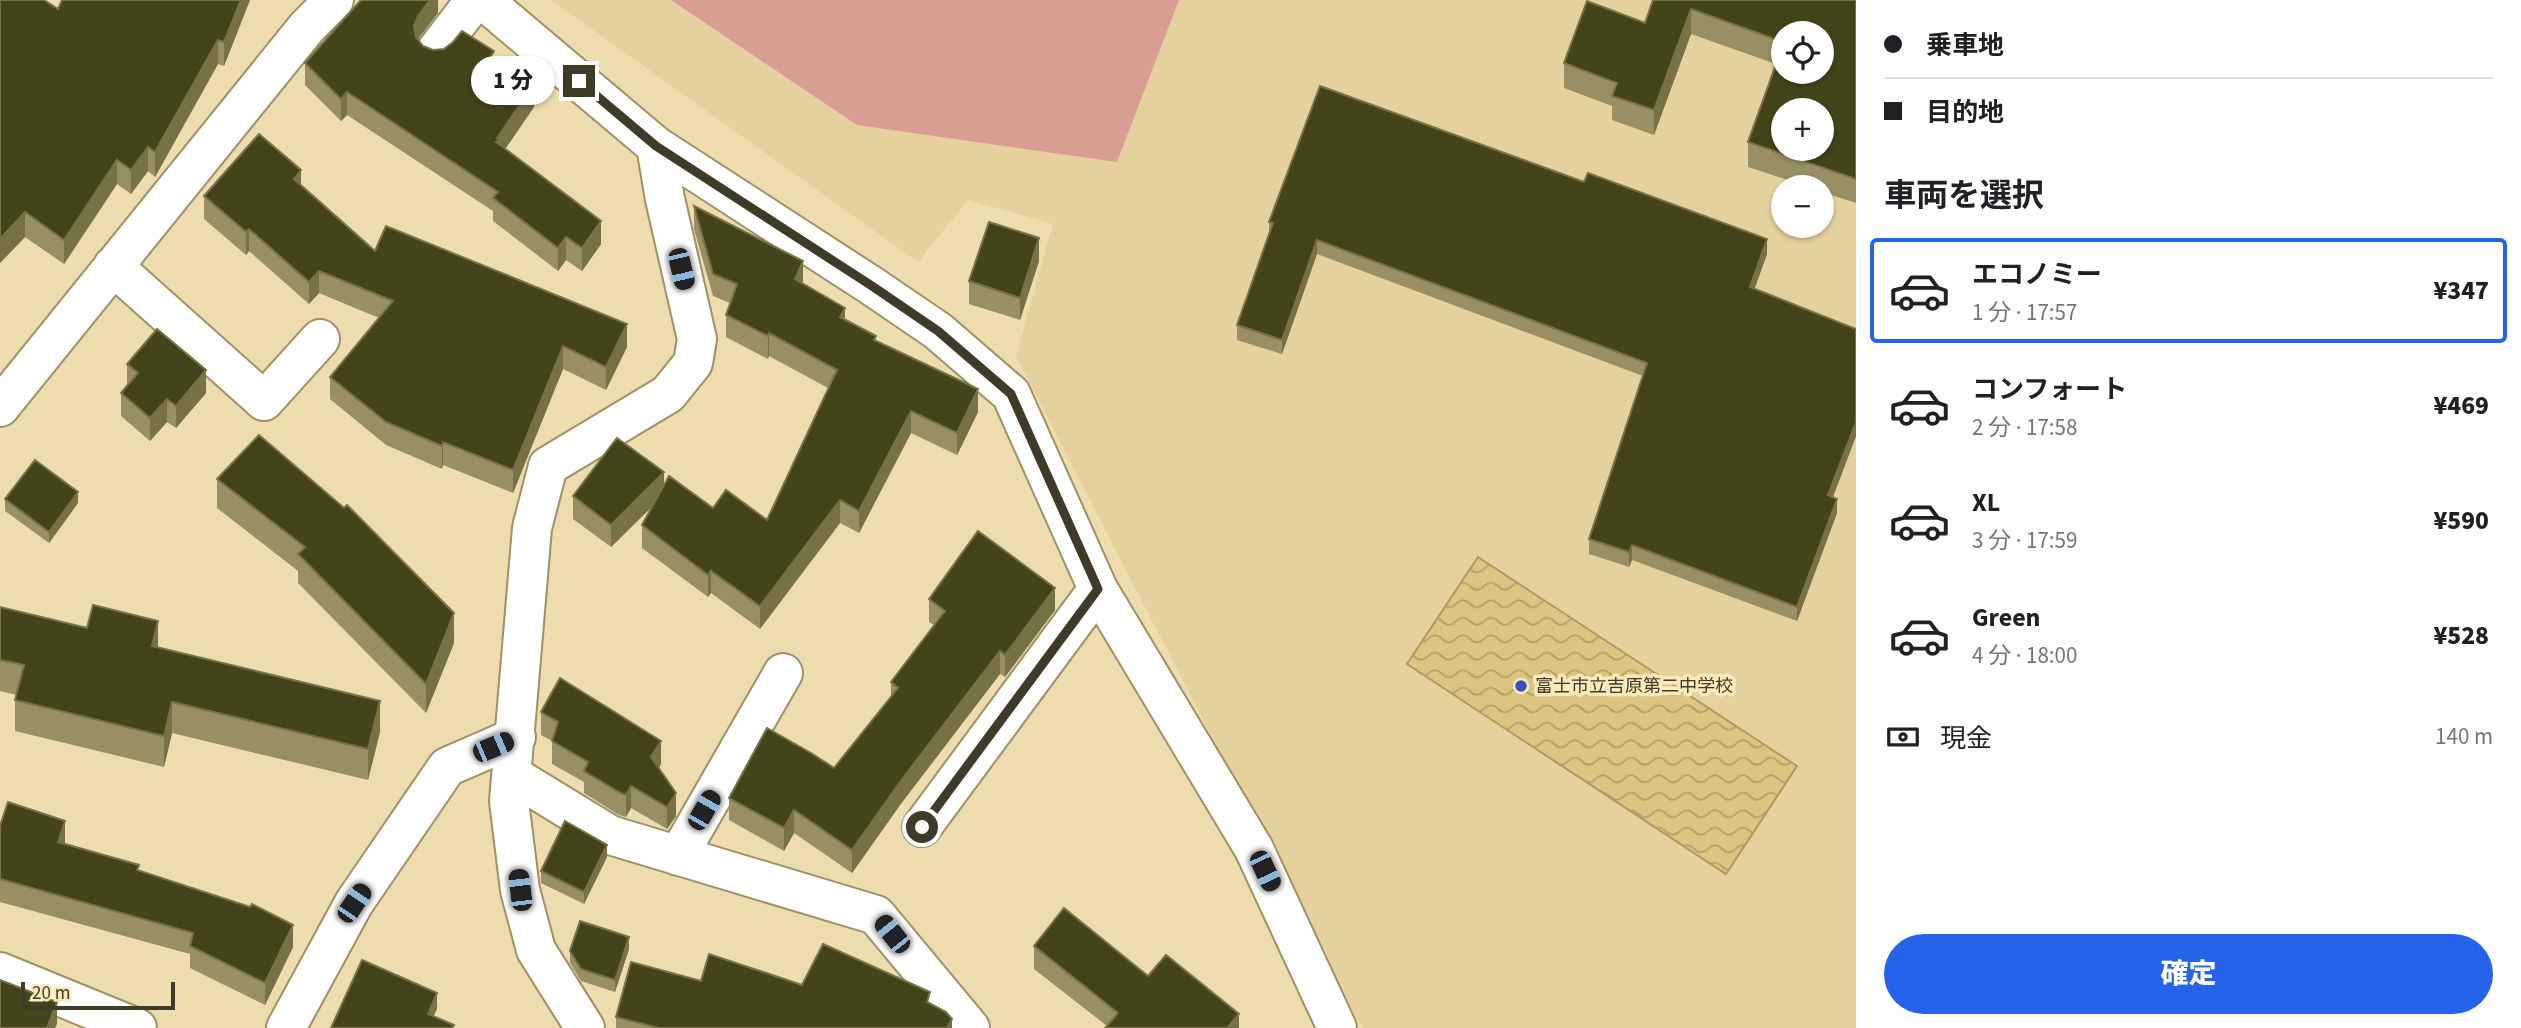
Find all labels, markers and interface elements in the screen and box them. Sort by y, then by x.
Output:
map controls [1771,21,1834,238]
button: locate [1771,21,1834,84]
text: 乗車地 [1926,27,2004,64]
callout: 1 分 [470,56,554,106]
text: 1 分 [493,64,533,97]
route end [563,65,595,97]
text: 目的地 [1926,94,2004,131]
button: + [1771,98,1834,161]
text: 車両を選択 [1884,173,2044,219]
button: − [1771,175,1834,238]
car [667,246,696,292]
text: エコノミー [1972,256,2102,293]
icon: car [1888,259,1951,322]
text: ¥347 [2433,272,2489,309]
text: 1 分 · 17:57 [1972,296,2077,329]
text: コンフォート [1972,371,2127,408]
icon: car [1888,374,1951,437]
text: ¥469 [2433,387,2489,424]
text: 2 分 · 17:58 [1972,411,2077,444]
text: XL [1972,484,2000,521]
icon: car [1888,489,1951,552]
text: ¥590 [2433,502,2489,539]
text: 3 分 · 17:59 [1972,524,2077,557]
text: Green [1972,599,2040,636]
icon: car [1888,604,1951,667]
text: ¥528 [2433,617,2489,654]
text: 4 分 · 18:00 [1972,639,2077,672]
place label: 富士市立吉原第二中学校 [1535,674,1733,699]
marker: 富士市立吉原第二中学校 [1513,678,1529,694]
icon: cash [1884,718,1922,756]
text: 現金 [1940,720,1992,757]
text: 140 m [2435,720,2493,753]
car [470,729,517,765]
car [685,787,724,833]
route start [906,811,938,843]
car [1247,848,1284,894]
car [508,868,533,912]
car [334,880,375,926]
car [871,911,914,957]
button: 確定 [1884,934,2493,1014]
scale bar [21,979,175,1011]
text: 20 m [32,980,70,1007]

